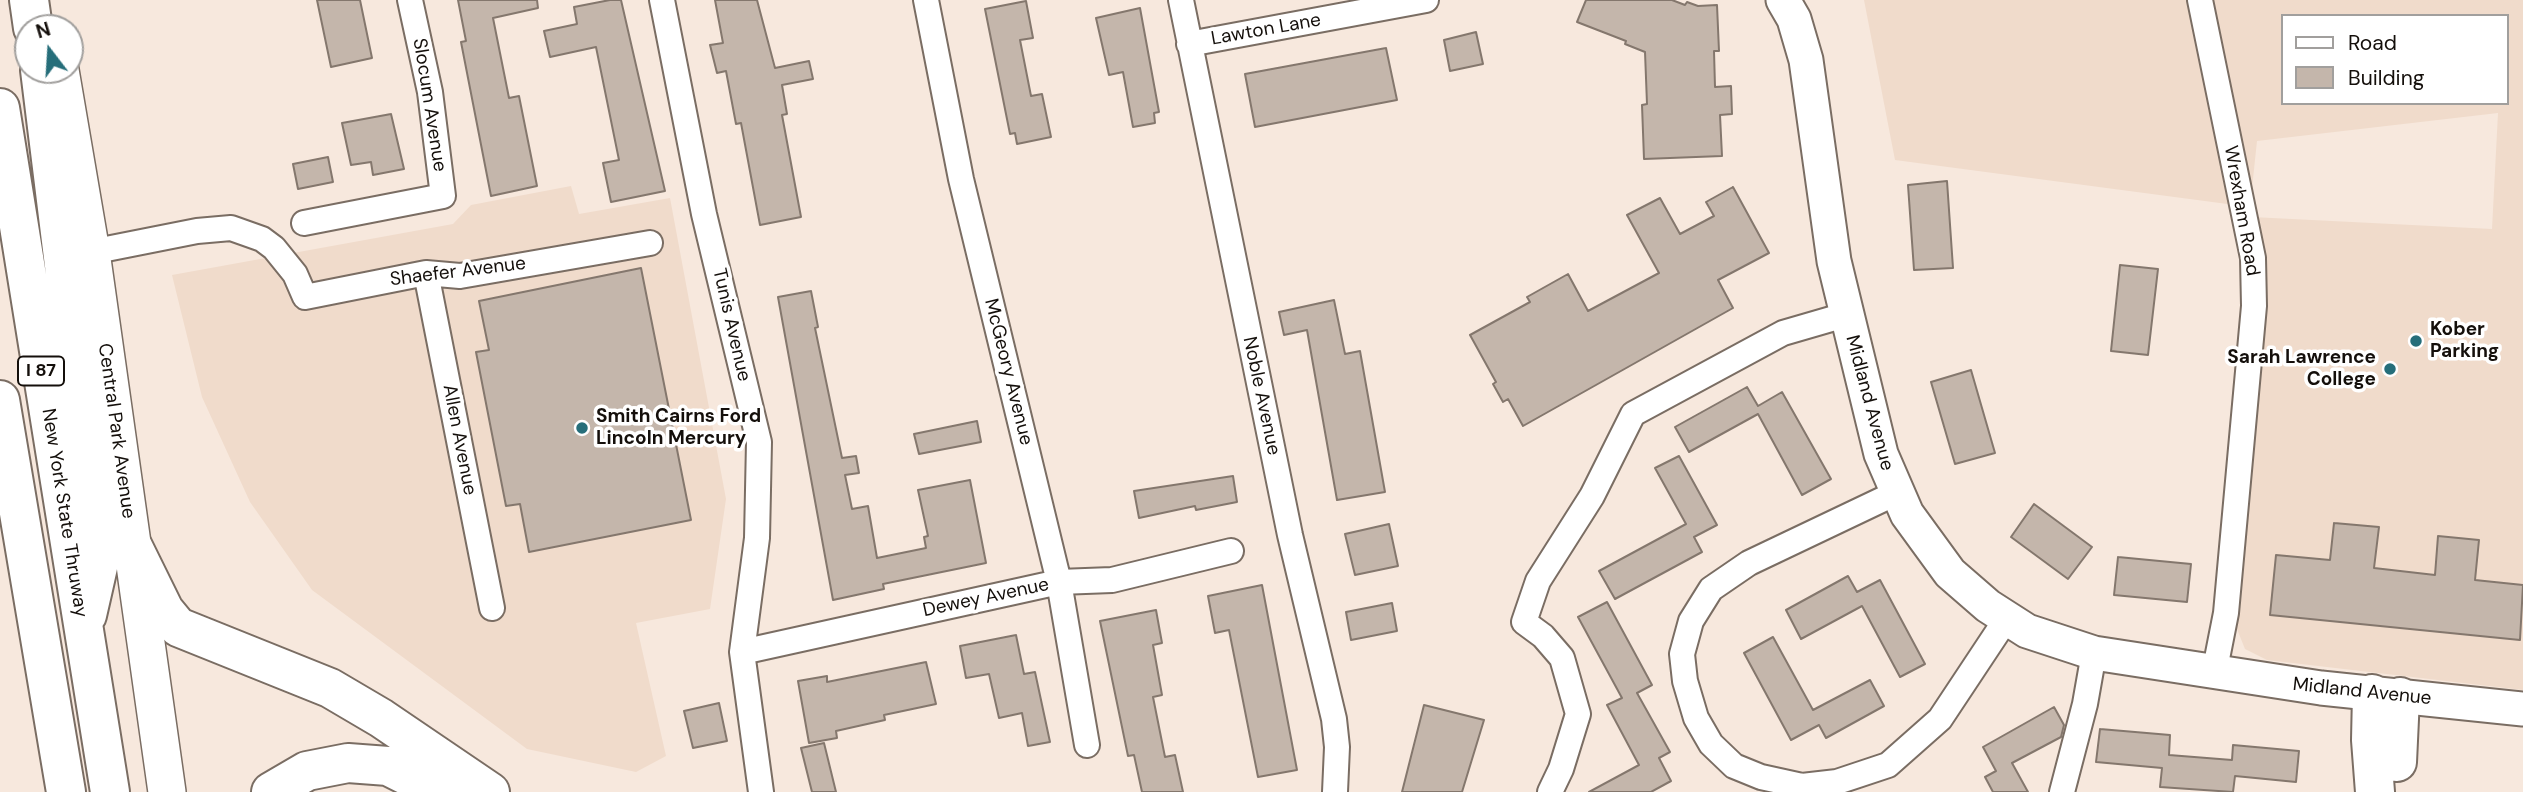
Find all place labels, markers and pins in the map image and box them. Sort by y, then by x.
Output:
place label: Kober Parking [2430,319,2499,363]
marker: Kober Parking [2408,333,2424,349]
place label: Sarah Lawrence College [2227,347,2376,391]
marker: Sarah Lawrence College [2382,361,2398,377]
place label: Smith Cairns Ford Lincoln Mercury [596,406,761,450]
marker: Smith Cairns Ford Lincoln Mercury [574,420,590,436]

